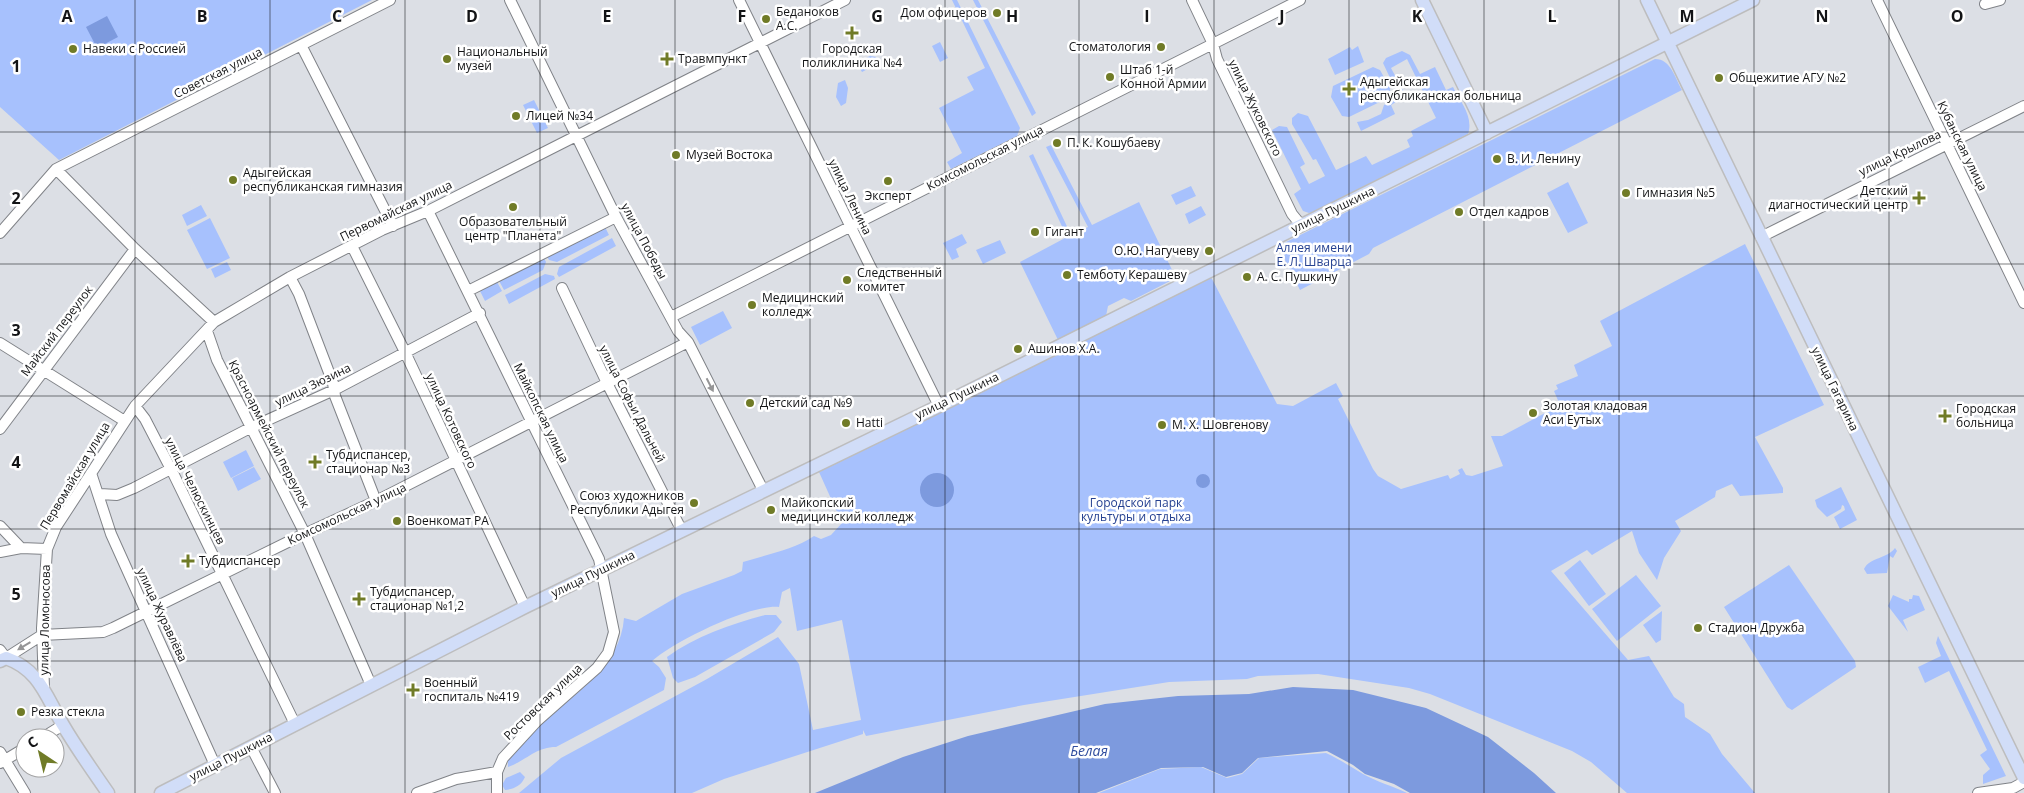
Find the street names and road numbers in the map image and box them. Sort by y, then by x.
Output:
street label: Советская улица [171,43,265,102]
street label: улица Жуковского [1225,57,1286,159]
street label: Кубанская улица [1933,98,1992,193]
street label: Комсомольская улица [923,121,1046,194]
street label: улица Крылова [1856,125,1944,180]
street label: улица Ленина [825,156,876,238]
street label: Первомайская улица [337,176,455,245]
street label: улица Пушкина [1288,182,1378,237]
street label: улица Победы [617,200,672,282]
street label: Майский переулок [17,281,97,380]
street label: улица Софьи Дальней [595,342,669,465]
street label: улица Гагарина [1808,344,1863,434]
street label: Красноармейский переулок [225,357,315,511]
street label: улица Зюзина [272,359,354,410]
street label: Майкопская улица [510,360,573,465]
street label: улица Пушкина [912,368,1002,423]
street label: улица Котовского [422,370,481,471]
street label: Первомайская улица [36,419,114,533]
street label: улица Челюскинцев [161,434,230,547]
street label: Комсомольская улица [285,479,409,549]
street label: улица Пушкина [548,546,638,601]
street label: улица Ломоносова [35,564,54,676]
street label: улица Журавлёва [133,565,192,665]
street label: Ростовская улица [500,660,586,744]
street label: улица Пушкина [186,728,275,785]

